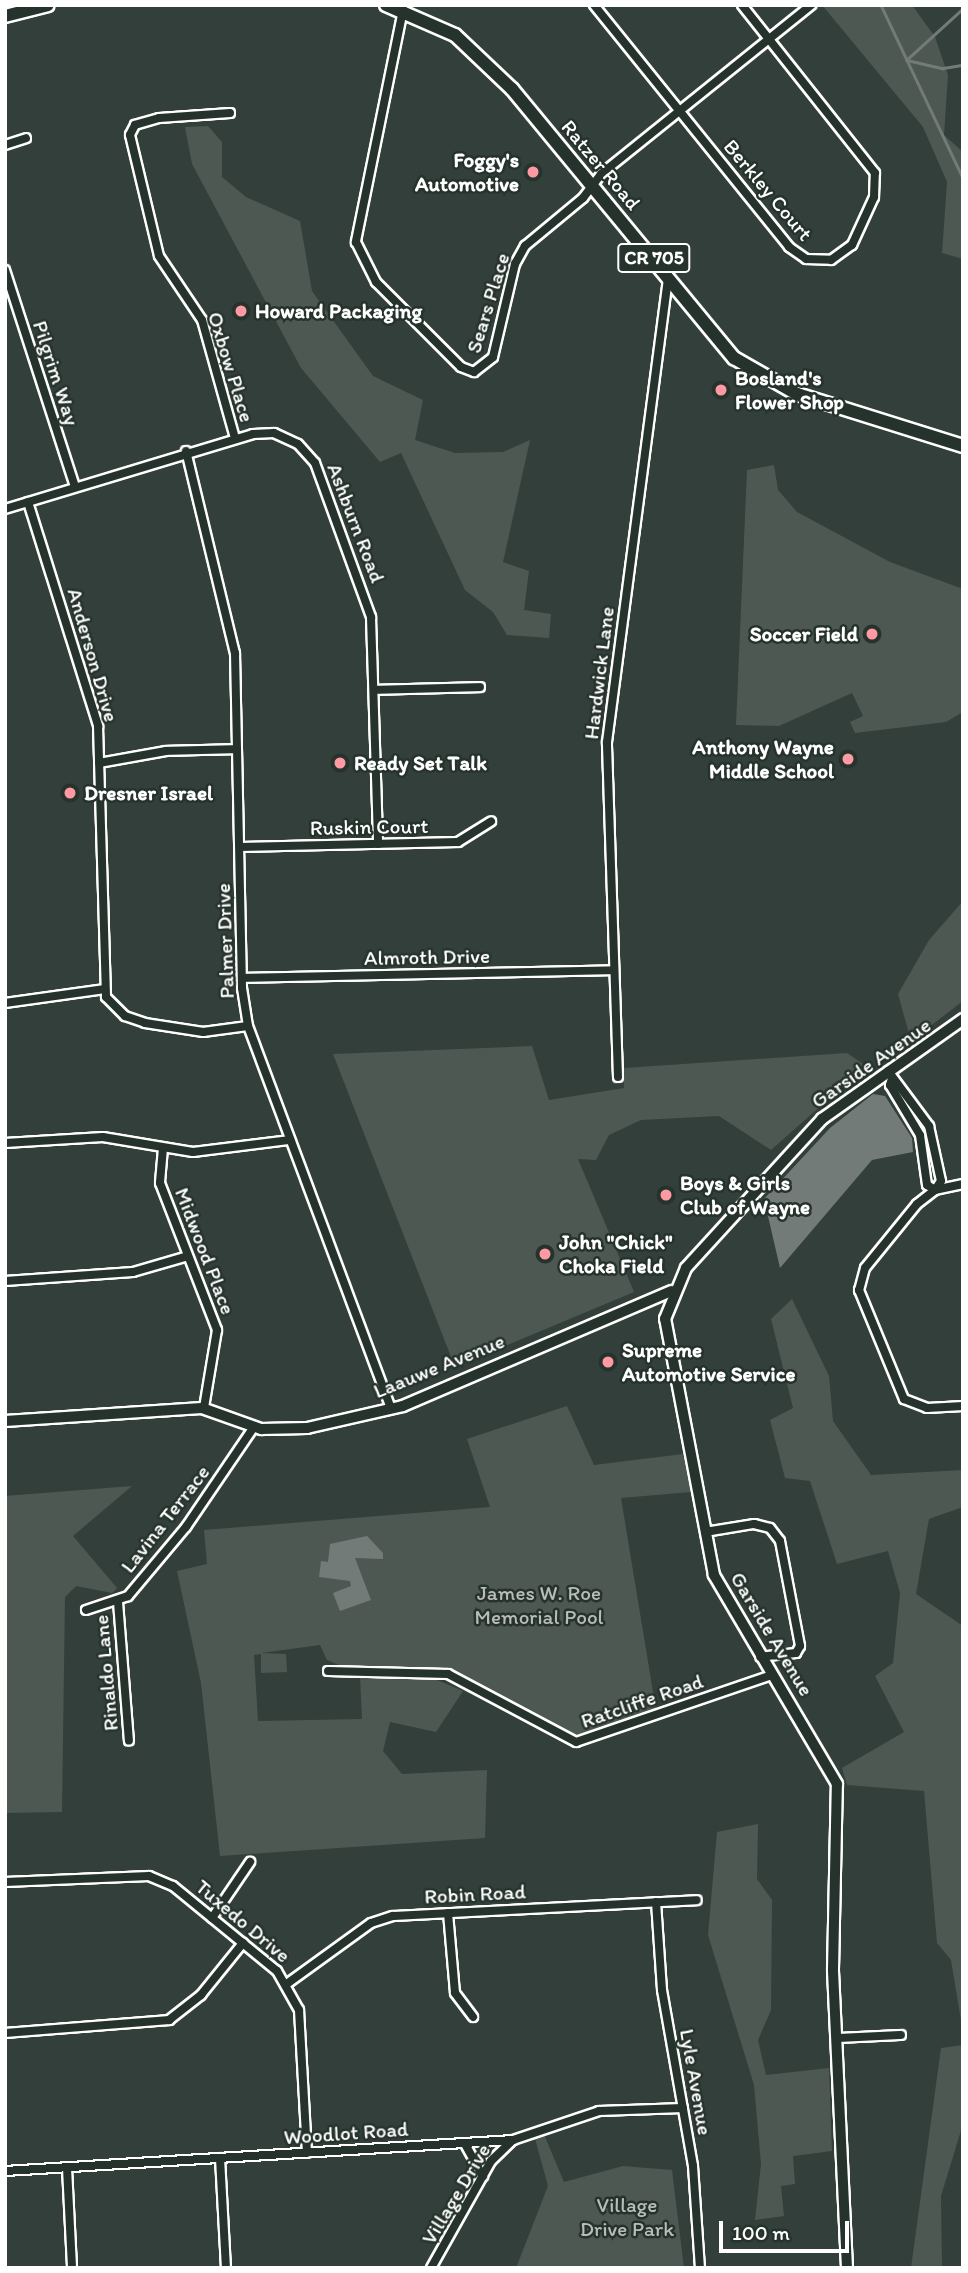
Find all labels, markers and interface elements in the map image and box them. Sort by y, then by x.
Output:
street label: Ratzer Road [556,115,646,215]
street label: Berkley Court [718,134,818,246]
place label: Foggy's Automotive [415,147,519,197]
marker: Foggy's Automotive [525,164,541,180]
road number: CR 705 [617,242,691,274]
street label: Sears Place [461,250,515,356]
place label: Howard Packaging [255,298,421,324]
marker: Howard Packaging [233,303,249,319]
street label: Oxbow Place [202,309,260,425]
street label: Pilgrim Way [27,318,85,428]
place label: Bosland's Flower Shop [735,365,844,415]
marker: Bosland's Flower Shop [713,382,729,398]
street label: Ashburn Road [322,460,390,586]
street label: Anderson Drive [62,585,124,725]
street label: Hardwick Lane [578,605,620,741]
place label: Soccer Field [750,621,858,647]
marker: Soccer Field [864,626,880,642]
place label: Anthony Wayne Middle School [694,734,834,784]
place label: Ready Set Talk [354,750,485,776]
marker: Anthony Wayne Middle School [840,751,856,767]
marker: Ready Set Talk [332,755,348,771]
place label: Dresner Israel [84,780,212,806]
marker: Dresner Israel [62,785,78,801]
street label: Ruskin Court [310,813,428,841]
street label: Palmer Drive [210,883,240,999]
street label: Almroth Drive [364,943,490,971]
street label: Garside Avenue [806,1012,936,1114]
place label: Boys & Girls Club of Wayne [680,1170,809,1220]
street label: Midwood Place [169,1184,241,1318]
marker: Boys & Girls Club of Wayne [658,1187,674,1203]
place label: John "Chick" Choka Field [559,1229,673,1279]
marker: John "Chick" Choka Field [537,1246,553,1262]
street label: Laauwe Avenue [370,1328,508,1404]
place label: Supreme Automotive Service [622,1337,796,1387]
marker: Supreme Automotive Service [600,1354,616,1370]
street label: Lavina Terrace [115,1460,215,1578]
street label: Garside Avenue [725,1567,819,1701]
park label: James W. Roe Memorial Pool [475,1580,603,1630]
street label: Rinaldo Lane [88,1614,124,1732]
street label: Ratcliffe Road [578,1668,706,1734]
street label: Tuxedo Drive [190,1874,296,1968]
street label: Robin Road [424,1879,526,1909]
street label: Lyle Avenue [674,2027,718,2137]
street label: Woodlot Road [283,2116,409,2150]
street label: Village Drive [416,2139,496,2249]
park label: Village Drive Park [580,2192,674,2242]
scale bar [723,2206,852,2250]
text: 100 m [732,2220,790,2245]

